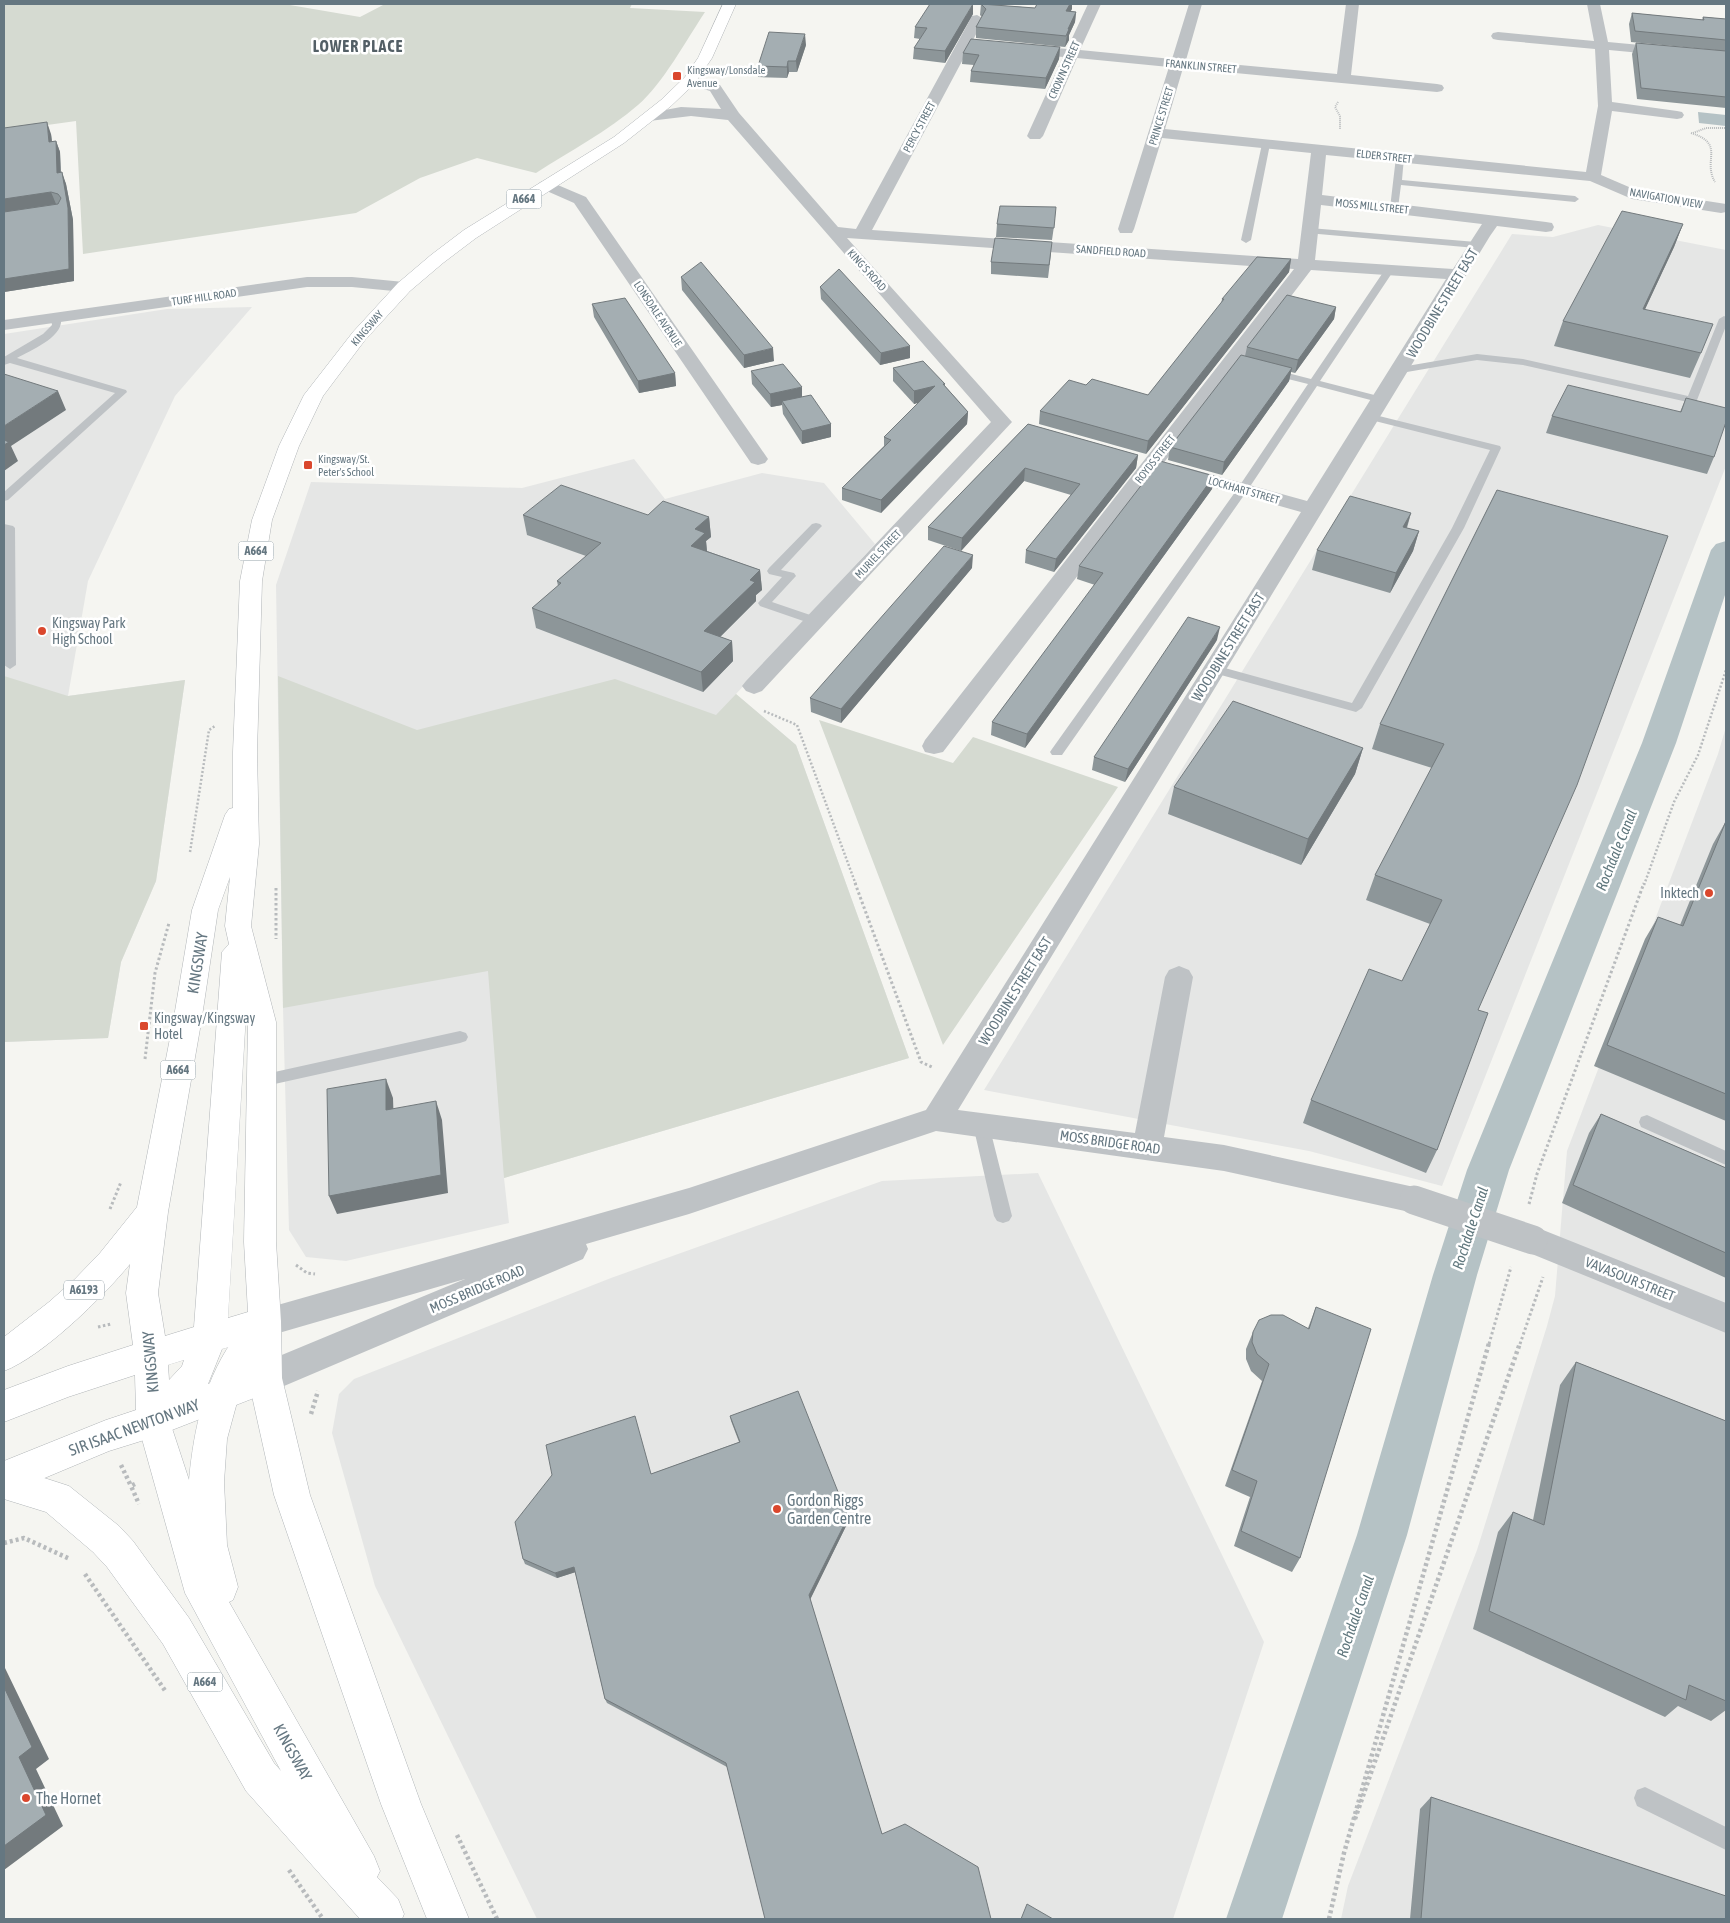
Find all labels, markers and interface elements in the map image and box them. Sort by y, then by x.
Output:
district label: LOWER PLACE [313,37,403,55]
street label: CROWN STREET [1046,39,1082,101]
street label: FRANKLIN STREET [1165,57,1237,75]
place label: Kingsway/Lonsdale Avenue [687,64,765,89]
marker: Kingsway/Lonsdale Avenue [671,70,683,82]
street label: PRINCE STREET [1146,85,1176,147]
street label: PERCY STREET [901,99,938,155]
street label: ELDER STREET [1356,147,1413,165]
street label: NAVIGATION VIEW [1629,186,1703,210]
road number: A664 [506,190,542,208]
street label: MOSS MILL STREET [1335,196,1410,216]
street label: SANDFIELD ROAD [1076,243,1146,259]
street label: WOODBINE STREET EAST [1403,246,1481,360]
street label: KING'S ROAD [845,247,889,293]
street label: LONSDALE AVENUE [632,279,685,349]
street label: TURF HILL ROAD [171,287,237,307]
street label: KINGSWAY [348,308,386,348]
street label: ROYDS STREET [1132,432,1178,485]
place label: Kingsway/St. Peter's School [318,453,374,478]
marker: Kingsway/St. Peter's School [302,459,314,471]
street label: LOCKHART STREET [1207,474,1281,506]
street label: MURIEL STREET [853,527,904,581]
road number: A664 [238,542,274,560]
street label: WOODBINE STREET EAST [1188,590,1268,704]
place label: Kingsway Park High School [52,615,126,647]
marker: Kingsway Park High School [36,625,48,637]
water label: Rochdale Canal [1592,807,1640,893]
place label: Inktech [1660,885,1699,901]
marker: Inktech [1703,887,1715,899]
street label: KINGSWAY [183,930,211,995]
street label: WOODBINE STREET EAST [975,934,1055,1048]
place label: Kingsway/Kingsway Hotel [154,1010,256,1042]
marker: Kingsway/Kingsway Hotel [138,1020,150,1032]
road number: A664 [160,1060,196,1080]
street label: MOSS BRIDGE ROAD [1059,1127,1161,1157]
water label: Rochdale Canal [1449,1184,1491,1272]
street label: VAVASOUR STREET [1583,1254,1677,1304]
street label: MOSS BRIDGE ROAD [427,1262,527,1316]
road number: A6193 [64,1280,104,1300]
street label: KINGSWAY [138,1329,162,1394]
street label: SIR ISAAC NEWTON WAY [66,1395,203,1459]
place label: Gordon Riggs Garden Centre [787,1491,871,1527]
marker: Gordon Riggs Garden Centre [771,1503,783,1515]
water label: Rochdale Canal [1333,1573,1377,1659]
road number: A664 [188,1672,222,1691]
street label: KINGSWAY [270,1721,316,1784]
place label: The Hornet [36,1789,101,1807]
marker: The Hornet [20,1792,32,1804]

